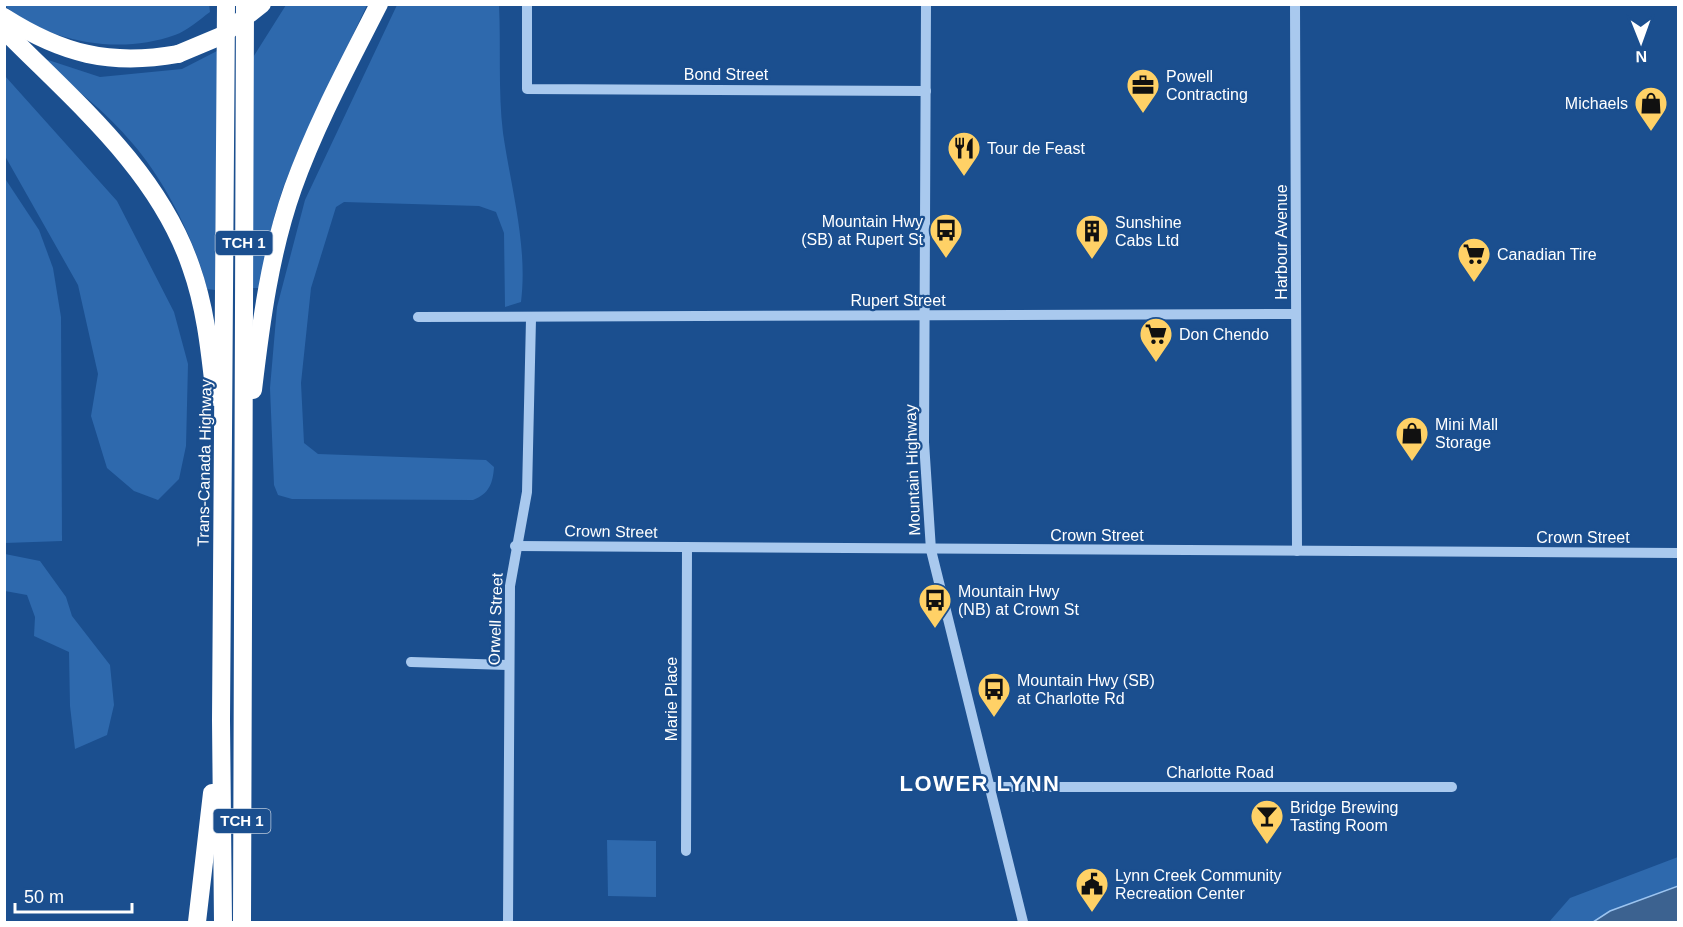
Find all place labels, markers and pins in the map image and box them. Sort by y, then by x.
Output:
office icon: Powell Contracting [1125,67,1161,114]
place label: Powell Contracting [1166,68,1248,103]
shop icon: Michaels [1633,85,1669,132]
place label: Michaels [1565,95,1628,112]
restaurant icon: Tour de Feast [946,130,982,177]
place label: Tour de Feast [987,140,1085,157]
bus stop icon: Mountain Hwy (SB) at Rupert St [928,212,964,259]
place label: Mountain Hwy (SB) at Rupert St [801,213,924,248]
building icon: Sunshine Cabs Ltd [1074,213,1110,260]
place label: Sunshine Cabs Ltd [1115,214,1182,249]
supermarket icon: Canadian Tire [1456,236,1492,283]
place label: Canadian Tire [1497,246,1597,263]
supermarket icon: Don Chendo [1138,316,1174,363]
place label: Don Chendo [1179,326,1269,343]
shop icon: Mini Mall Storage [1394,415,1430,462]
place label: Mini Mall Storage [1435,416,1498,451]
bus stop icon: Mountain Hwy (NB) at Crown St [917,582,953,629]
place label: Mountain Hwy (NB) at Crown St [958,583,1079,618]
bus stop icon: Mountain Hwy (SB) at Charlotte Rd [976,671,1012,718]
place label: Mountain Hwy (SB) at Charlotte Rd [1017,672,1155,707]
bar icon: Bridge Brewing Tasting Room [1249,798,1285,845]
place label: Bridge Brewing Tasting Room [1290,799,1399,834]
public building icon: Lynn Creek Community Recreation Center [1074,866,1110,913]
place label: Lynn Creek Community Recreation Center [1115,867,1282,902]

